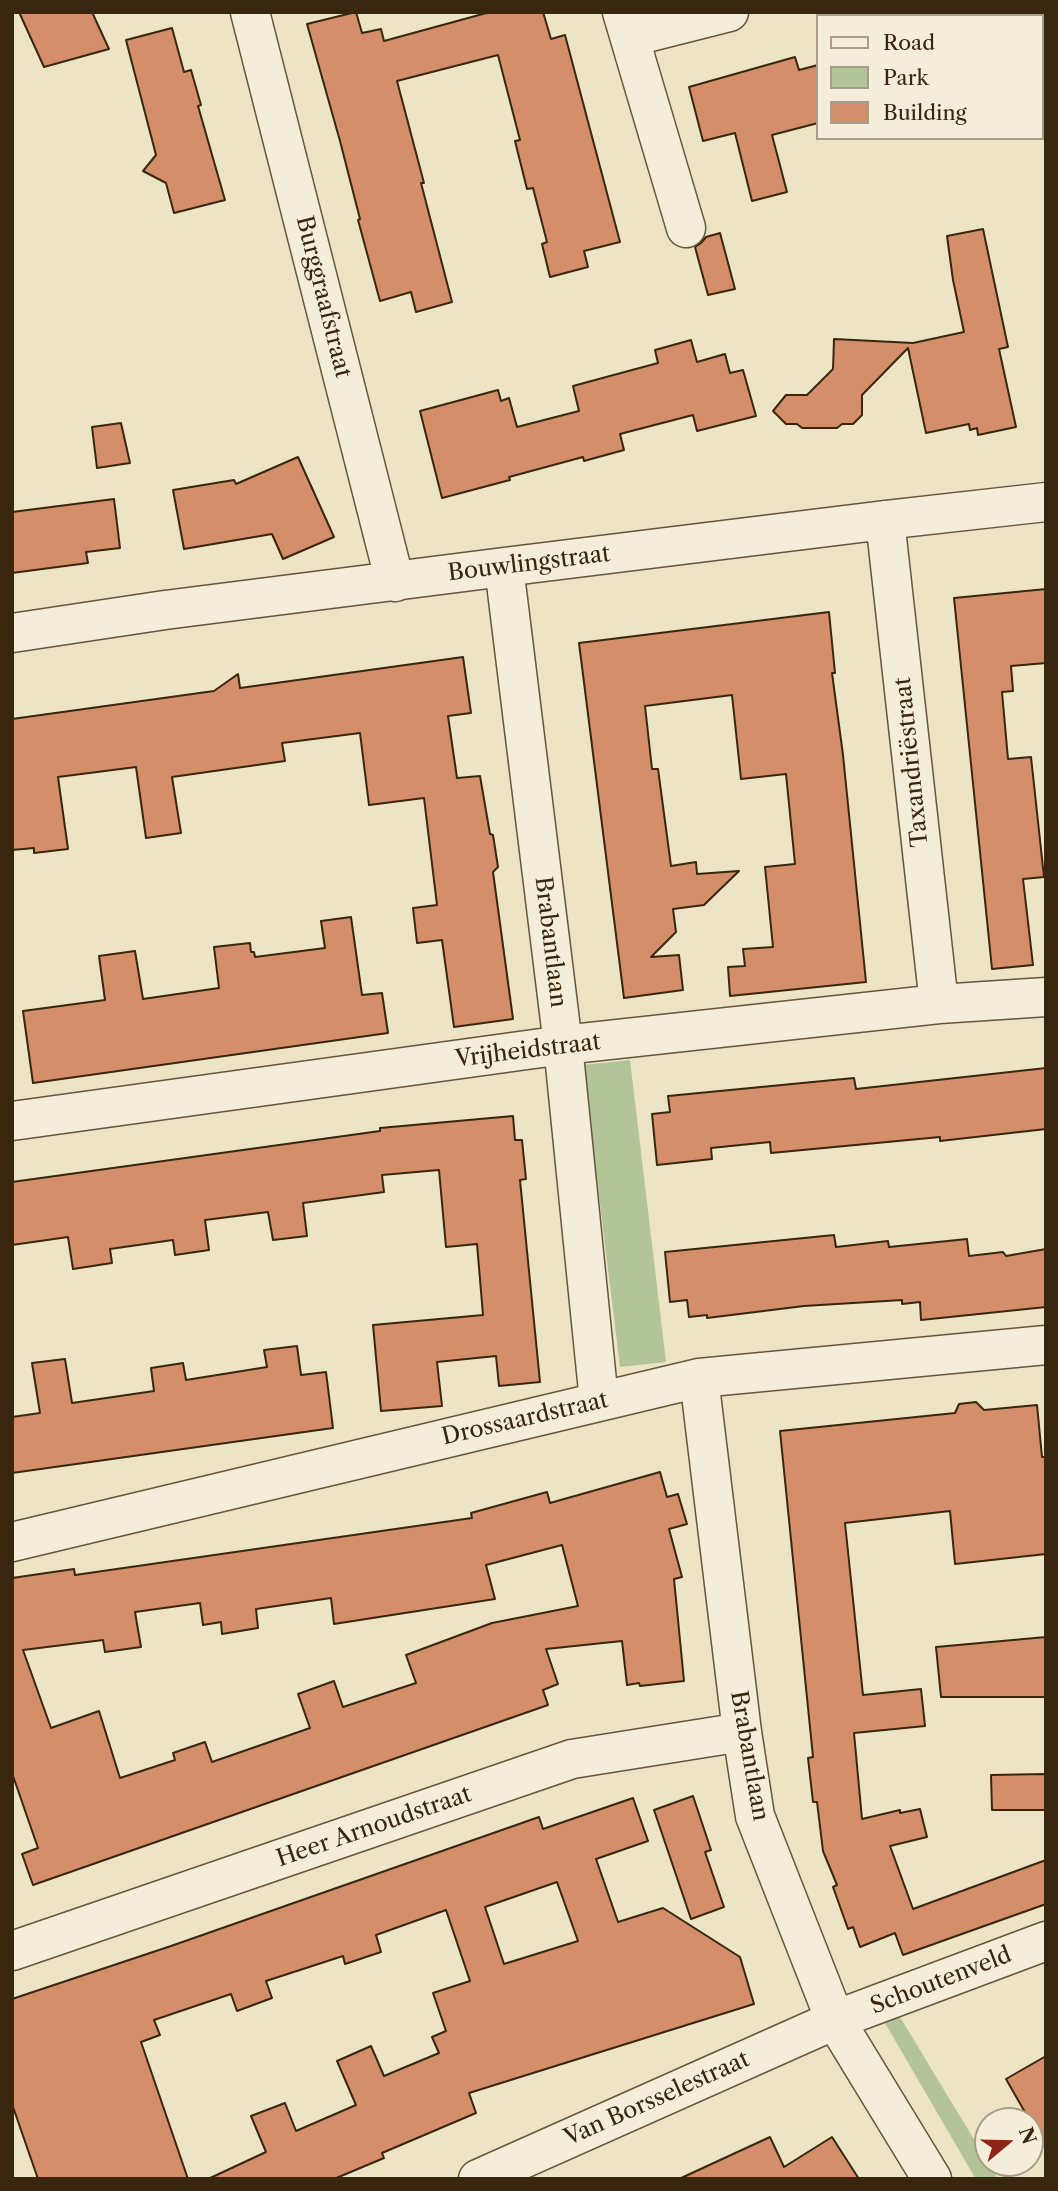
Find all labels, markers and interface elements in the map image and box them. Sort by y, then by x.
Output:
legend [816,14,1044,140]
text: Road [883,30,935,55]
text: Park [883,65,929,90]
text: Building [883,100,967,125]
street label: Burggraafstraat [290,213,356,381]
street label: Bouwlingstraat [446,540,612,588]
street label: Taxandriëstraat [889,676,935,848]
street label: Brabantlaan [528,875,572,1009]
street label: Vrijheidstraat [454,1028,602,1074]
street label: Drossaardstraat [439,1386,611,1452]
street label: Brabantlaan [724,1689,774,1823]
street label: Heer Arnoudstraat [273,1781,475,1873]
street label: Schoutenveld [867,1941,1015,2021]
street label: Van Borsselestraat [560,2046,754,2152]
north arrow [974,2107,1044,2177]
text: N [1014,2124,1041,2147]

